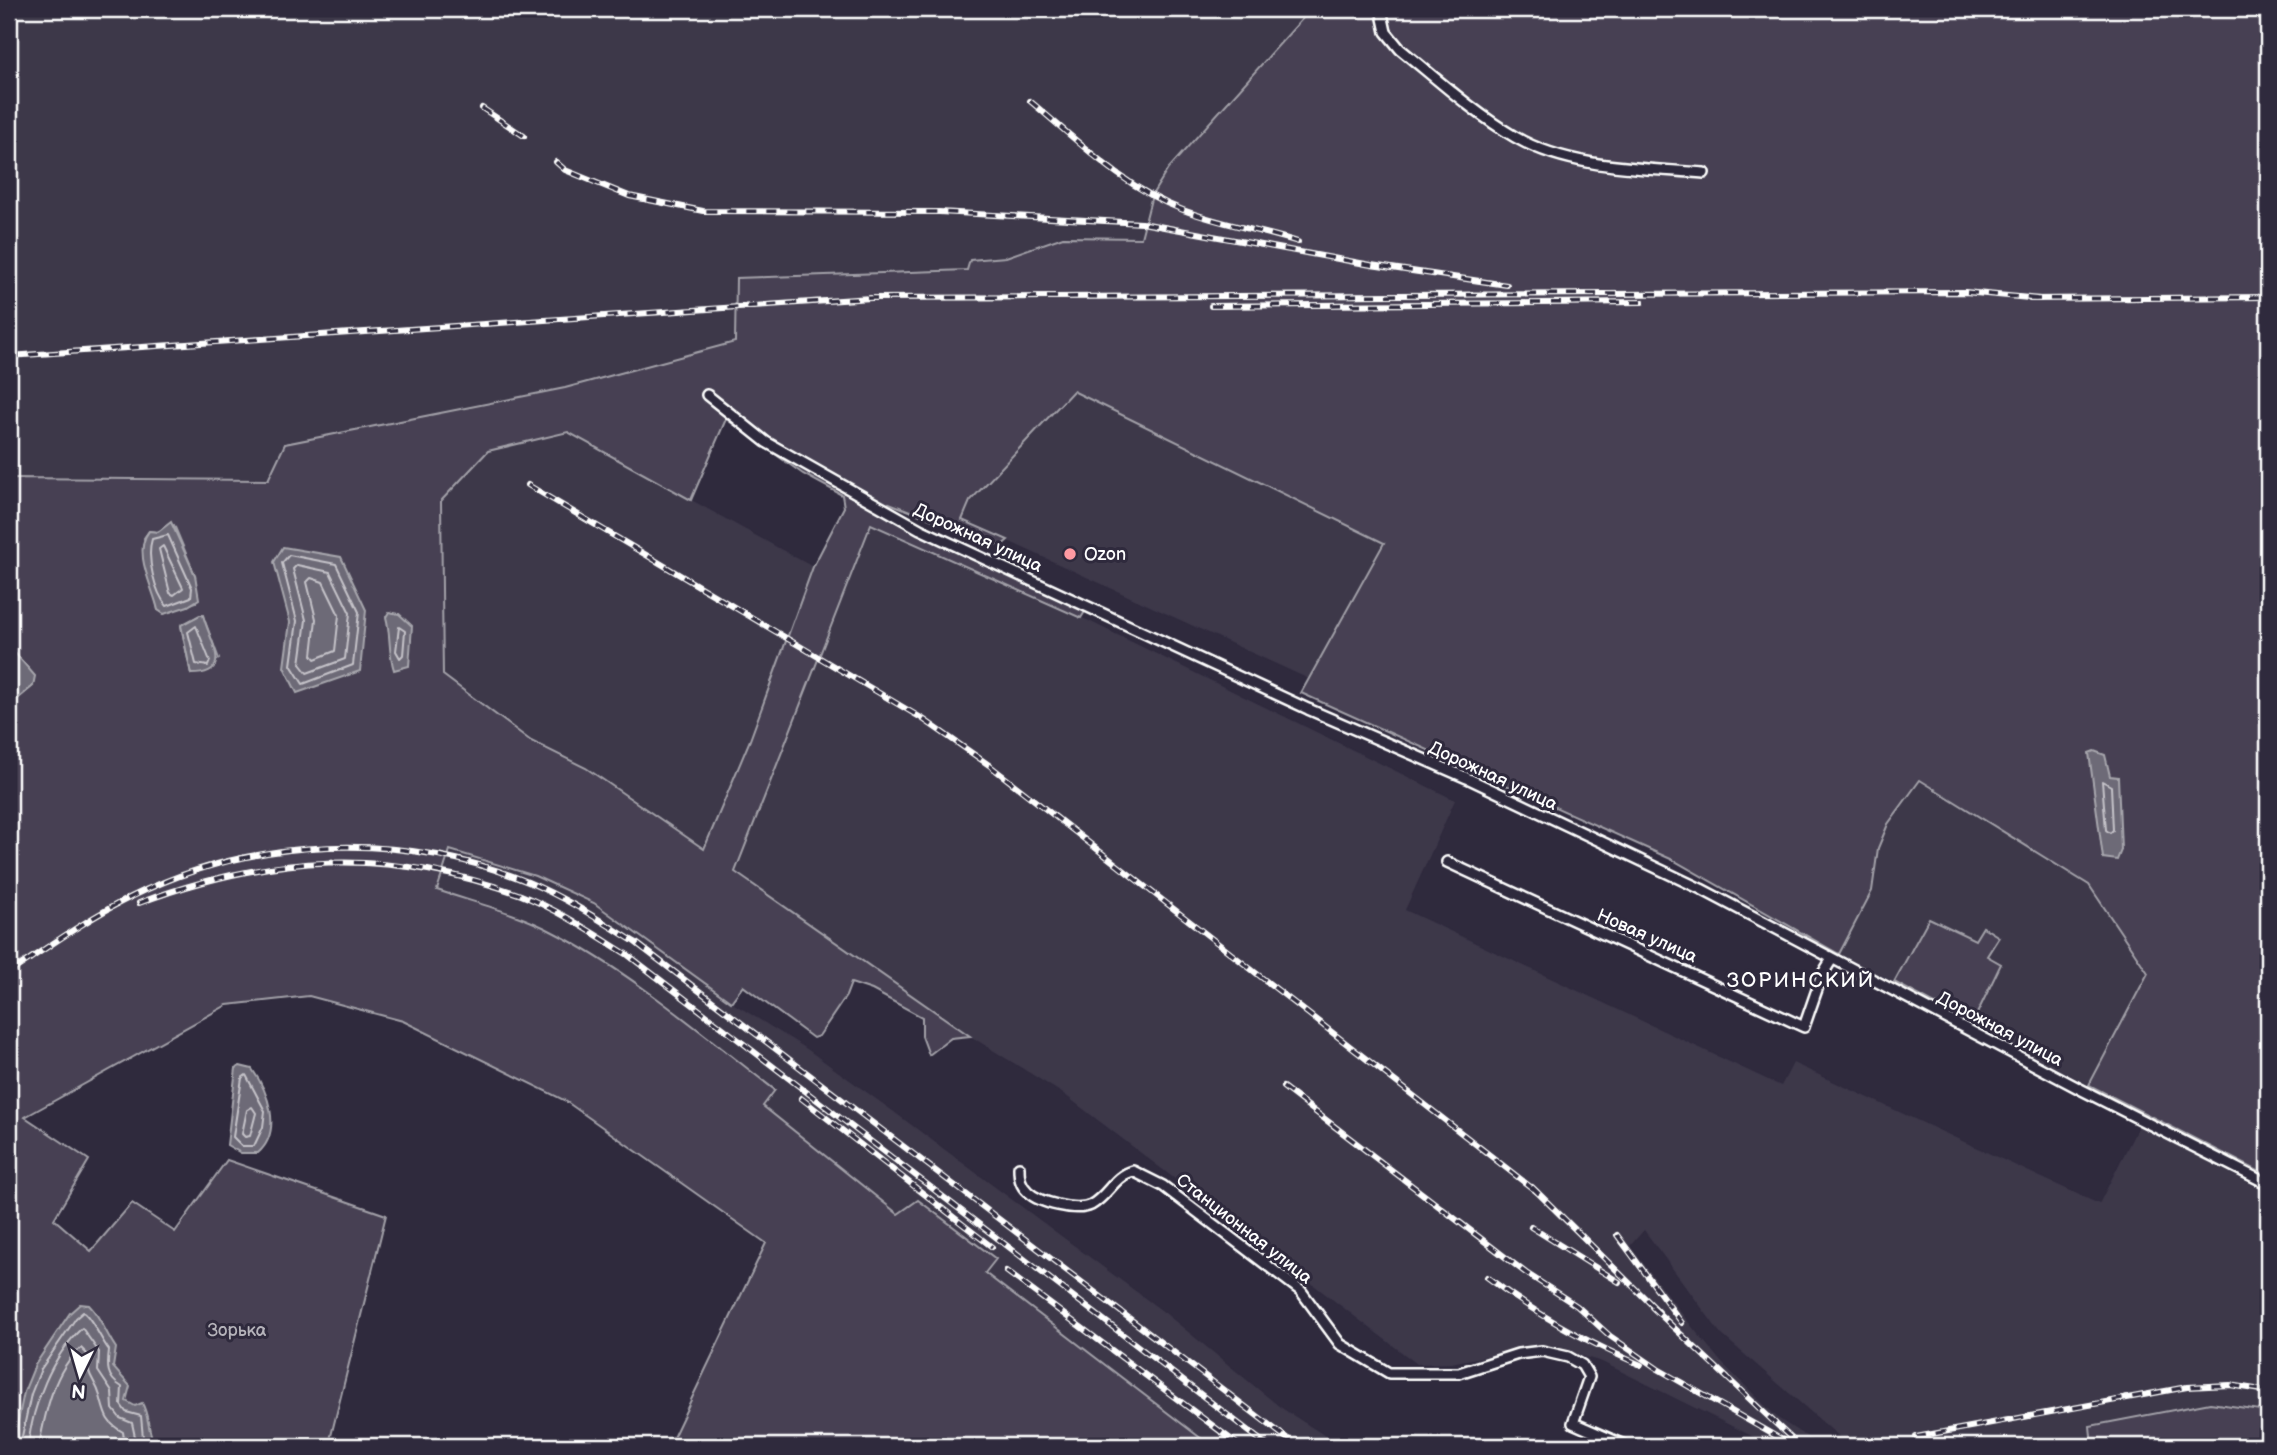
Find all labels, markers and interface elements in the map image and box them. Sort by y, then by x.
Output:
street label: Дорожная улица [910,499,1046,577]
place label: Ozon [1084,544,1126,565]
marker: Ozon [1062,546,1078,562]
street label: Дорожная улица [1425,737,1561,815]
street label: Новая улица [1594,905,1701,968]
district label: ЗОРИНСКИЙ [1727,968,1875,993]
street label: Дорожная улица [1934,987,2067,1071]
street label: Станционная улица [1172,1169,1316,1289]
park label: Зорька [208,1320,267,1341]
north arrow [46,1340,116,1410]
text: N [71,1378,87,1403]

